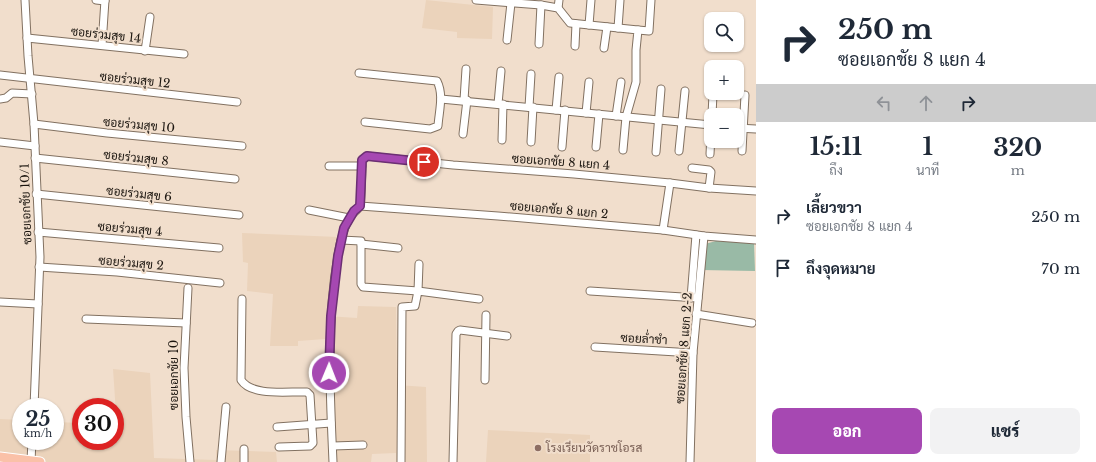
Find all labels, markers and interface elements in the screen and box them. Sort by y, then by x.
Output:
map controls [704,12,744,148]
button: search [704,12,744,52]
text: 250 m [838,12,932,47]
icon: right [772,16,824,68]
street label: ซอยร่วมสุข 14 [70,23,142,48]
text: ซอยเอกชัย 8 แยก 4 [838,49,986,71]
button: + [704,60,744,100]
street label: ซอยร่วมสุข 12 [99,68,171,93]
icon: left [873,92,895,114]
icon: ahead [915,92,937,114]
icon: right [957,92,979,114]
button: − [704,108,744,148]
street label: ซอยร่วมสุข 10 [102,114,176,137]
text: 15:11 [810,132,862,161]
text: 1 [922,132,933,161]
text: 320 [993,133,1042,162]
pin [407,145,441,179]
street label: ซอยร่วมสุข 8 [103,147,169,170]
icon: arrive [413,151,435,173]
street label: ซอยเอกชัย 8 แยก 4 [511,151,611,172]
text: ถึง [829,162,843,179]
text: นาที [916,162,939,179]
text: m [1011,162,1025,179]
street label: ซอยเอกชัย 10/1 [17,163,34,245]
street label: ซอยร่วมสุข 6 [105,183,173,206]
street label: ซอยเอกชัย 8 แยก 2 [509,198,609,221]
text: เลี้ยวขวา [806,198,862,217]
icon: right [772,205,794,227]
text: 250 m [1031,207,1080,226]
street label: ซอยร่วมสุข 4 [97,218,163,241]
text: ซอยเอกชัย 8 แยก 4 [806,218,913,235]
street label: ซอยร่วมสุข 2 [98,252,164,275]
icon: arrive [772,257,794,279]
text: ถึงจุดหมาย [806,259,876,278]
text: 70 m [1041,259,1080,278]
street label: ซอยเอกชัย 8 แยก 2-2 [672,292,695,404]
street label: ซอยล่ำชำ [620,328,668,347]
street label: ซอยเอกชัย 10 [166,340,181,410]
position arrow [308,352,350,394]
speed limit sign: 30 [72,398,124,450]
text: 25 [26,407,50,431]
button: ออก [772,408,922,454]
button: แชร์ [930,408,1080,454]
text: km/h [24,427,52,440]
place label: โรงเรียนวัดราชโอรส [545,440,642,455]
marker: โรงเรียนวัดราชโอรส [533,443,543,453]

